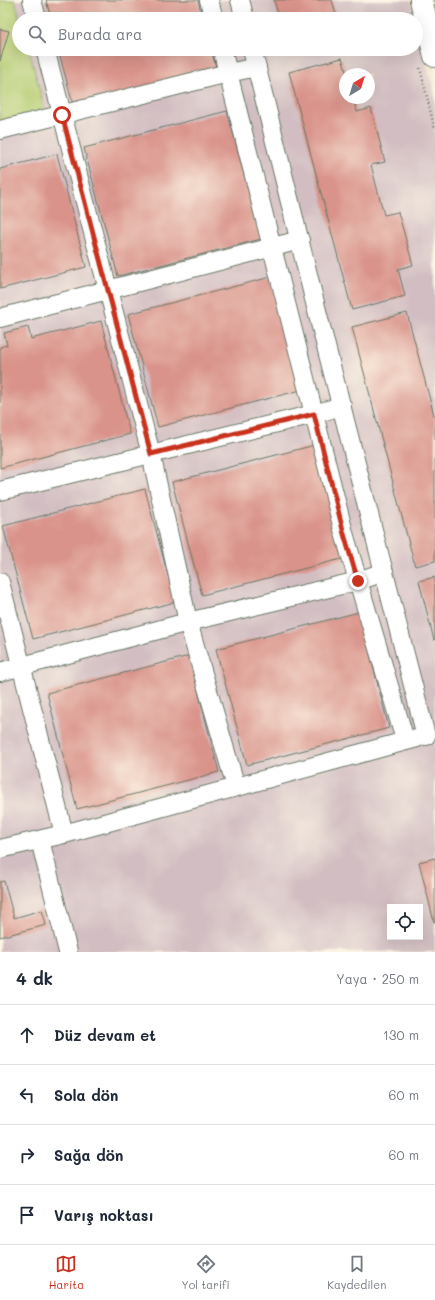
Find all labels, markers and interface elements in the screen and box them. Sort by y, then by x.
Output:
search box [12,12,423,56]
icon: search [26,23,48,45]
text: Burada ara [58,24,142,44]
north arrow [339,68,375,104]
route start [53,106,71,124]
route end [349,572,367,590]
map controls [387,904,423,940]
button: locate [387,904,423,940]
text: 4 dk [16,967,53,989]
text: Yaya · 250 m [336,970,419,987]
icon: ahead [16,1024,38,1046]
text: Düz devam et [54,1025,156,1045]
text: 130 m [383,1026,419,1043]
icon: left [16,1084,38,1106]
text: Sola dön [54,1085,118,1105]
text: 60 m [389,1086,419,1103]
icon: right [16,1144,38,1166]
text: Sağa dön [54,1145,123,1165]
text: 60 m [389,1146,419,1163]
icon: arrive [16,1204,38,1226]
text: Varış noktası [54,1205,154,1225]
tab: Harita [49,1253,84,1292]
tab: Yol tarifi [181,1253,230,1292]
tab: Kaydedilen [327,1253,386,1292]

